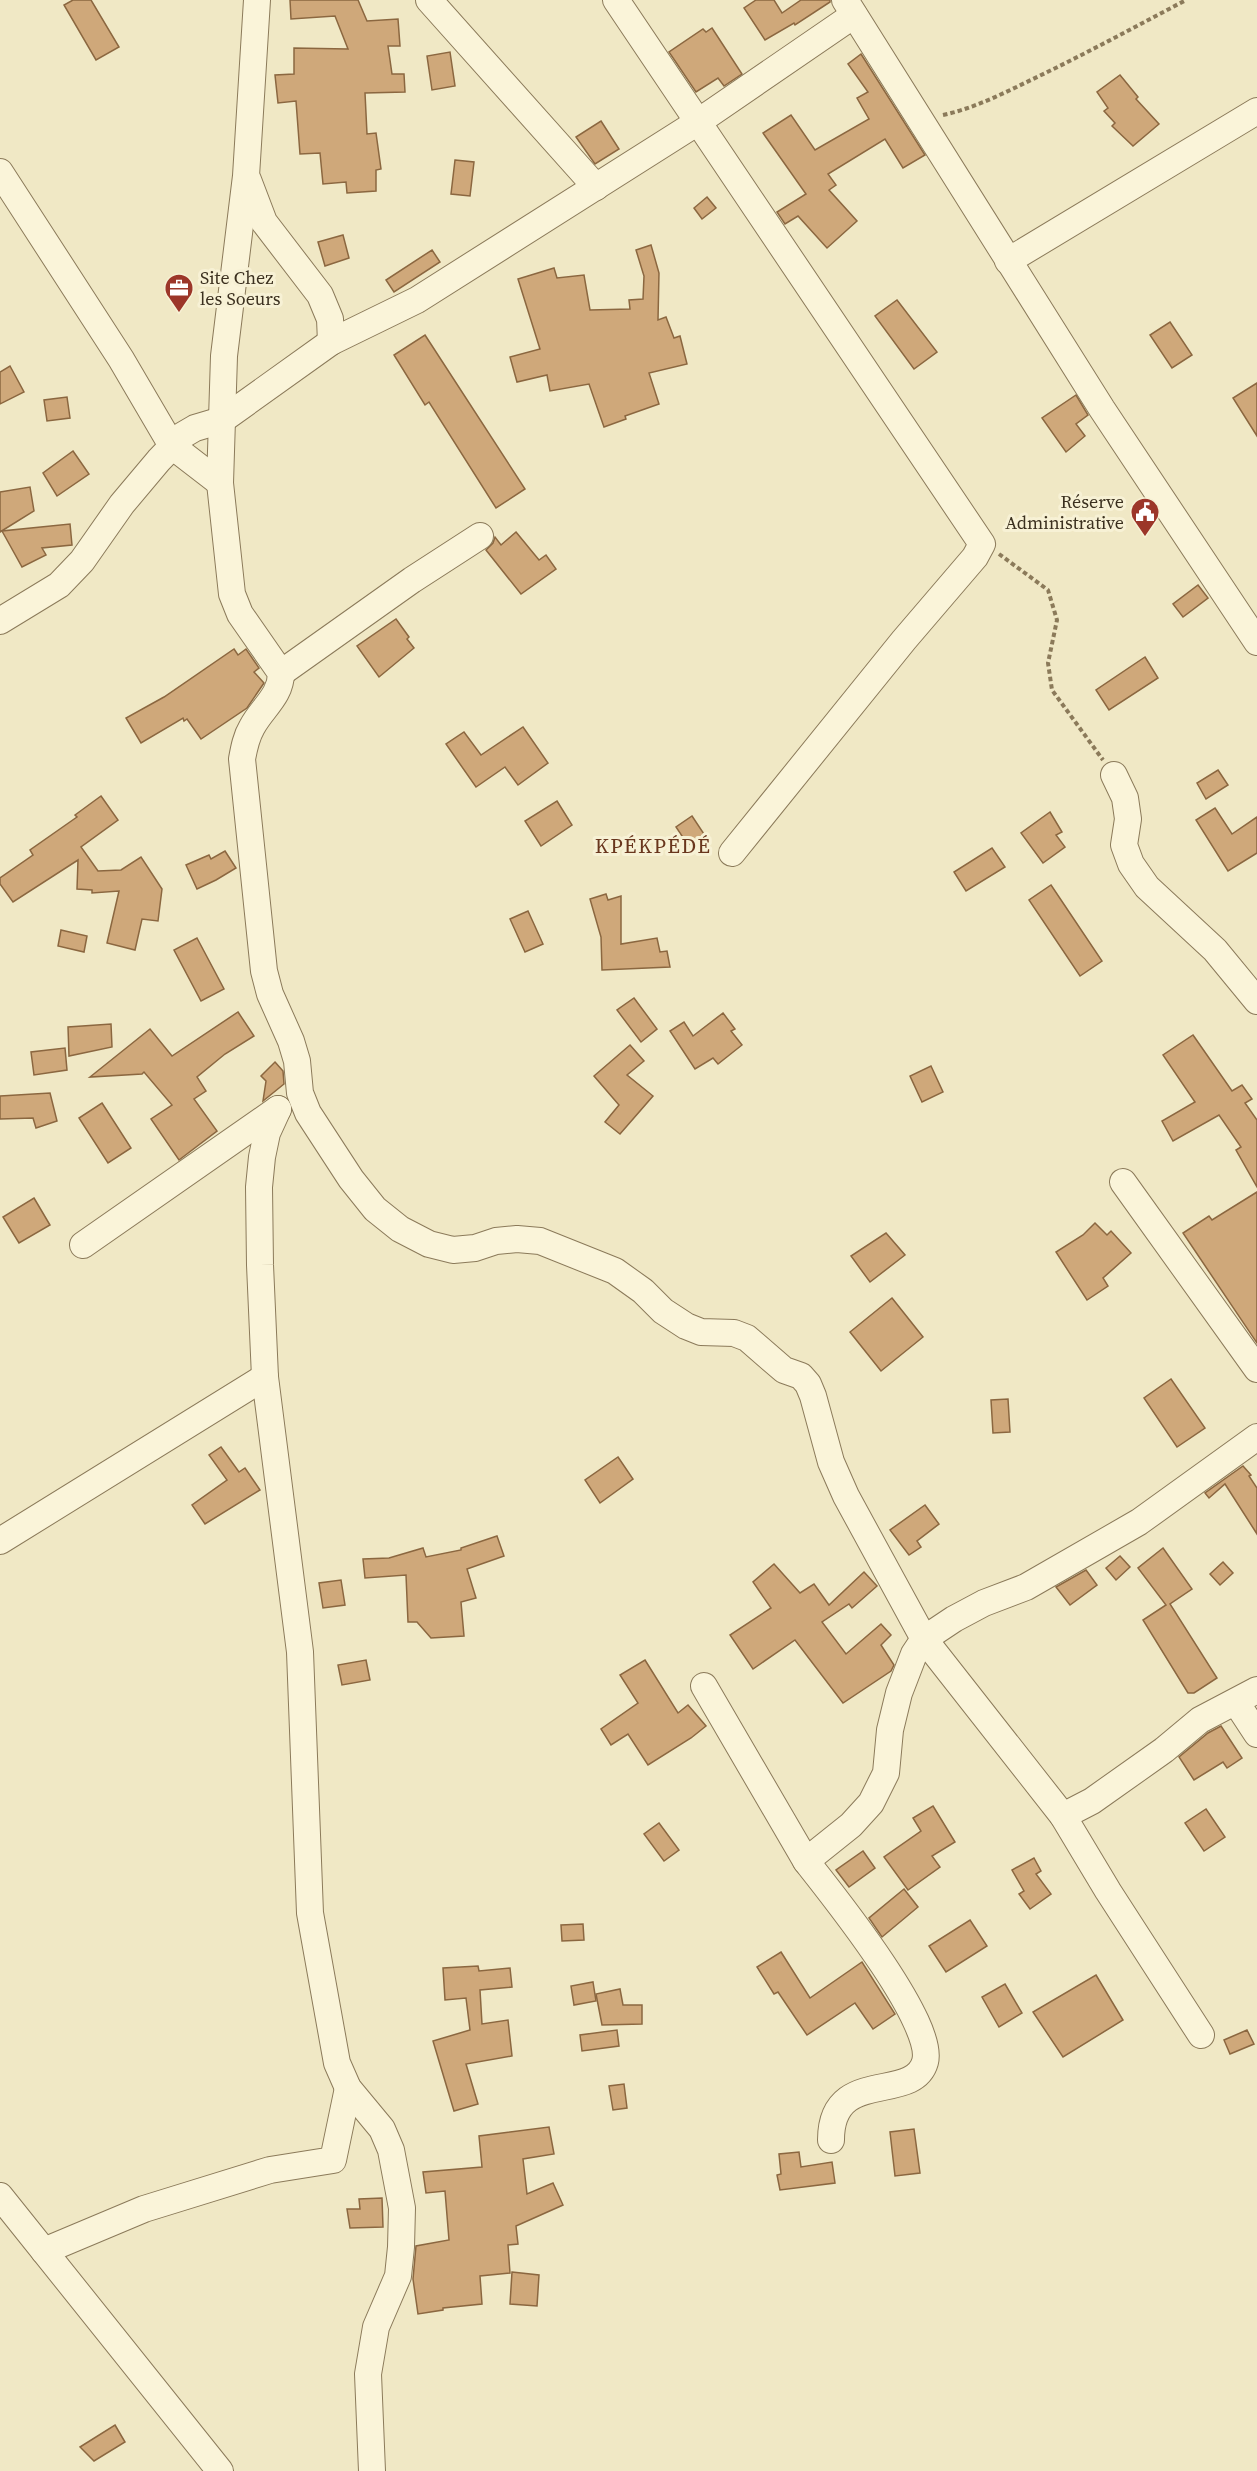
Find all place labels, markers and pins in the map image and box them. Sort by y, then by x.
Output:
place label: Site Chez les Soeurs [200,265,281,311]
office icon: Site Chez les Soeurs [163,272,195,314]
place label: Réserve Administrative [1005,489,1124,535]
public building icon: Réserve Administrative [1129,496,1161,538]

